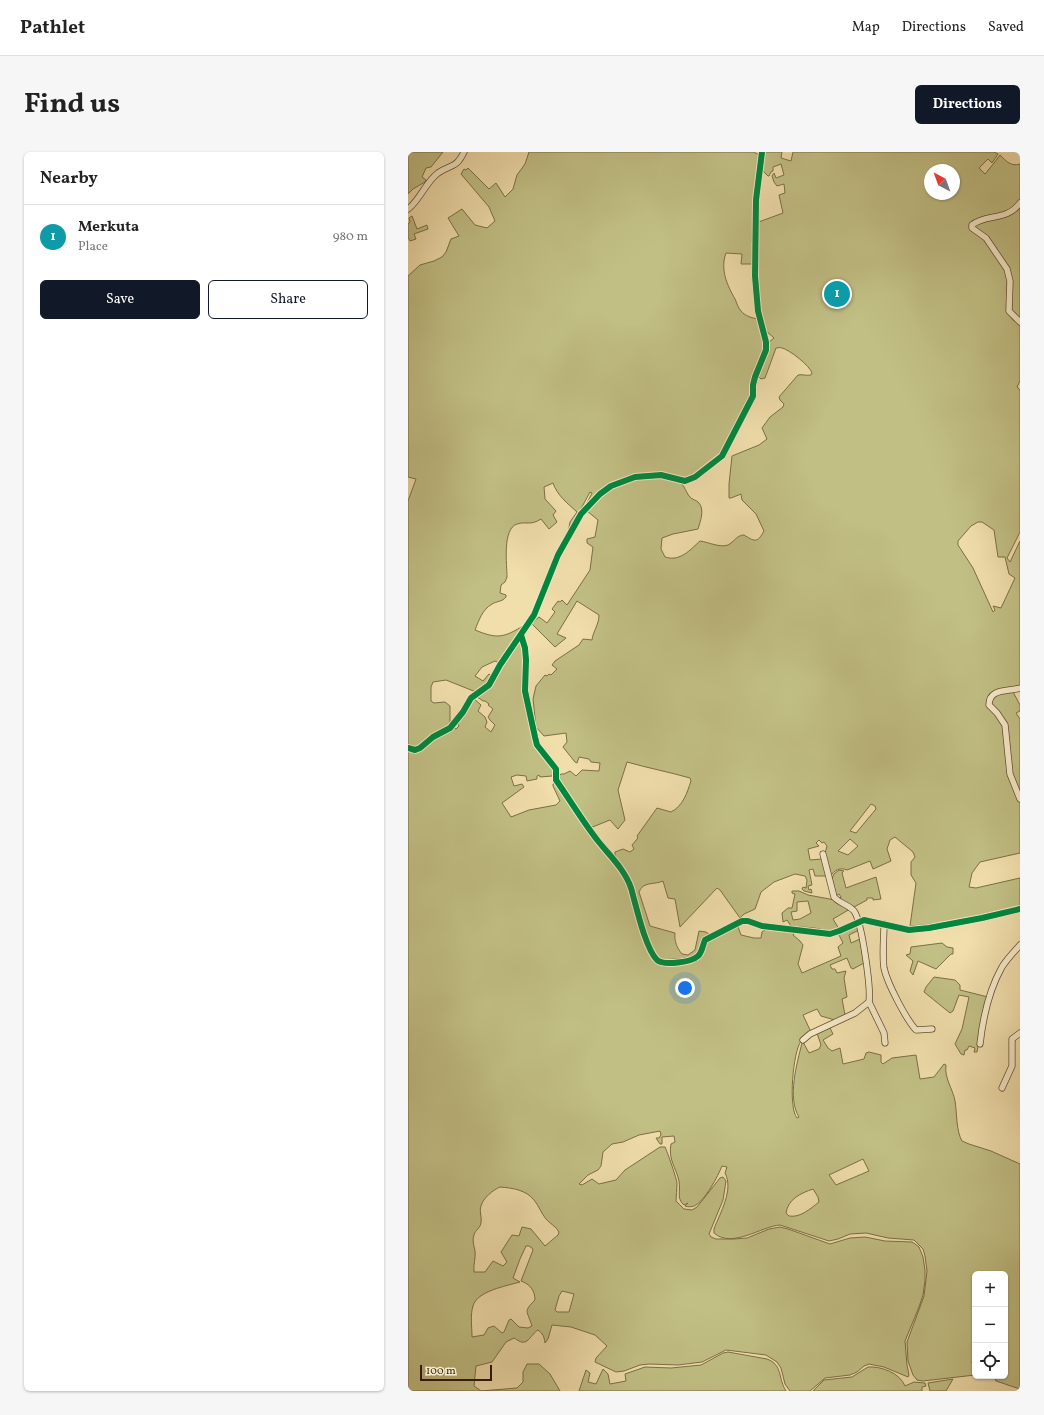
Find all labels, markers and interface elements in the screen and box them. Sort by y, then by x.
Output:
text: Pathlet [20,15,85,41]
text: Map [852,18,880,37]
text: Directions [902,18,966,37]
text: Saved [988,18,1024,37]
text: Find us [24,85,120,124]
button: Directions [915,85,1020,124]
north arrow [924,164,960,200]
text: Nearby [40,167,98,190]
text: Merkuta [78,217,139,238]
text: 1 [50,228,56,246]
text: 980 m [333,228,368,246]
text: Place [78,238,108,256]
pin: 1 [824,279,850,309]
button: Save [40,280,200,319]
button: Share [208,280,368,319]
your location [675,978,695,998]
map controls [972,1271,1008,1379]
button: + [972,1271,1008,1307]
button: − [972,1307,1008,1343]
button: locate [972,1343,1008,1379]
scale bar [420,1363,492,1382]
text: 100 m [426,1364,456,1379]

